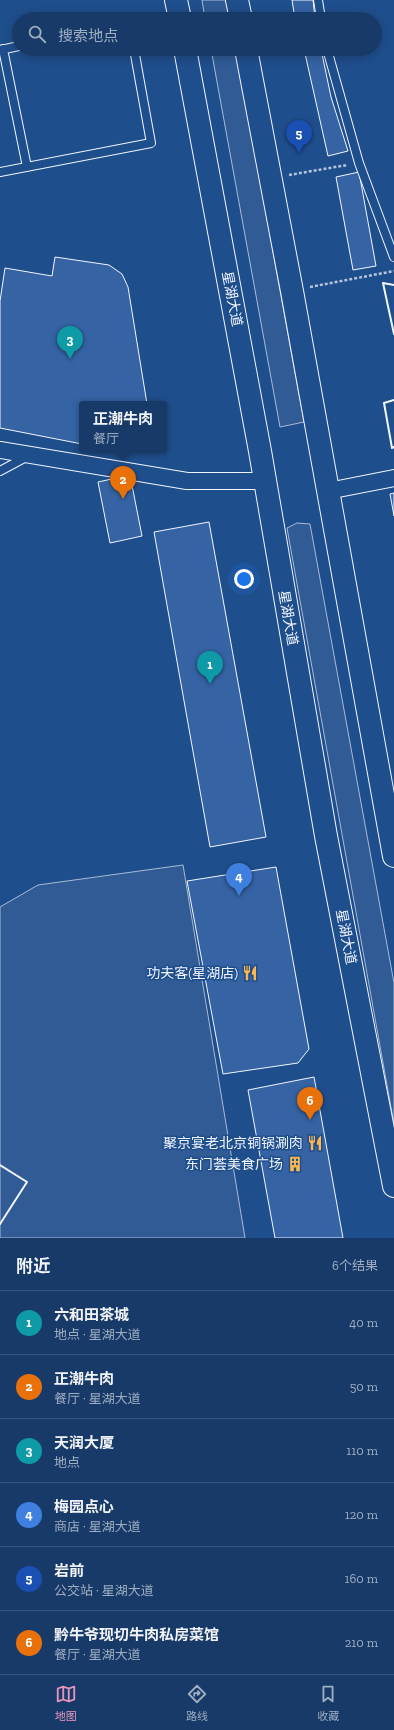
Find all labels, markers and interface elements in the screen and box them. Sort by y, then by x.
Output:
search box [12,12,382,56]
icon: search [26,23,48,45]
text: 搜索地点 [58,27,118,45]
pin: 5 [286,120,312,153]
street label: 星湖大道 [218,270,246,328]
pin: 3 [57,326,83,359]
popup [79,401,167,453]
text: 正潮牛肉 [93,410,153,428]
text: 餐厅 [93,431,119,446]
pin: 2 [110,466,136,499]
your location [234,569,254,589]
street label: 星湖大道 [275,589,301,647]
pin: 1 [197,651,223,684]
pin: 4 [226,863,252,896]
street label: 星湖大道 [332,908,360,966]
restaurant icon: 功夫客(星湖店) [241,964,259,982]
place label: 功夫客(星湖店) [146,965,238,982]
pin: 6 [297,1087,323,1120]
restaurant icon: 聚京宴老北京铜锅涮肉 [306,1134,324,1152]
place label: 聚京宴老北京铜锅涮肉 [163,1135,303,1152]
building icon: 东门荟美食广场 [286,1155,304,1173]
place label: 东门荟美食广场 [185,1156,283,1173]
text: 附近 [16,1256,50,1276]
text: 6个结果 [332,1258,378,1273]
text: 六和田茶城 [54,1306,129,1324]
text: 1 [26,1315,32,1330]
text: 40 m [349,1315,378,1330]
text: 地点 · 星湖大道 [54,1327,141,1342]
text: 正潮牛肉 [54,1370,114,1388]
text: 2 [26,1379,32,1394]
text: 50 m [350,1379,378,1394]
text: 餐厅 · 星湖大道 [54,1391,141,1406]
text: 天润大厦 [54,1434,114,1452]
text: 3 [26,1443,32,1458]
text: 110 m [346,1443,378,1458]
text: 地点 [54,1455,80,1470]
text: 梅园点心 [54,1498,114,1516]
text: 4 [25,1507,33,1522]
text: 120 m [345,1507,378,1522]
text: 商店 · 星湖大道 [54,1519,141,1534]
text: 岩前 [54,1562,84,1580]
text: 5 [26,1571,32,1586]
text: 160 m [344,1571,378,1586]
text: 公交站 · 星湖大道 [54,1583,154,1598]
text: 黔牛爷现切牛肉私房菜馆 [54,1626,219,1644]
text: 6 [26,1635,32,1650]
text: 210 m [345,1635,378,1650]
text: 餐厅 · 星湖大道 [54,1647,141,1662]
tab: 地图 [55,1683,77,1723]
tab: 路线 [186,1683,208,1723]
tab: 收藏 [317,1683,339,1723]

